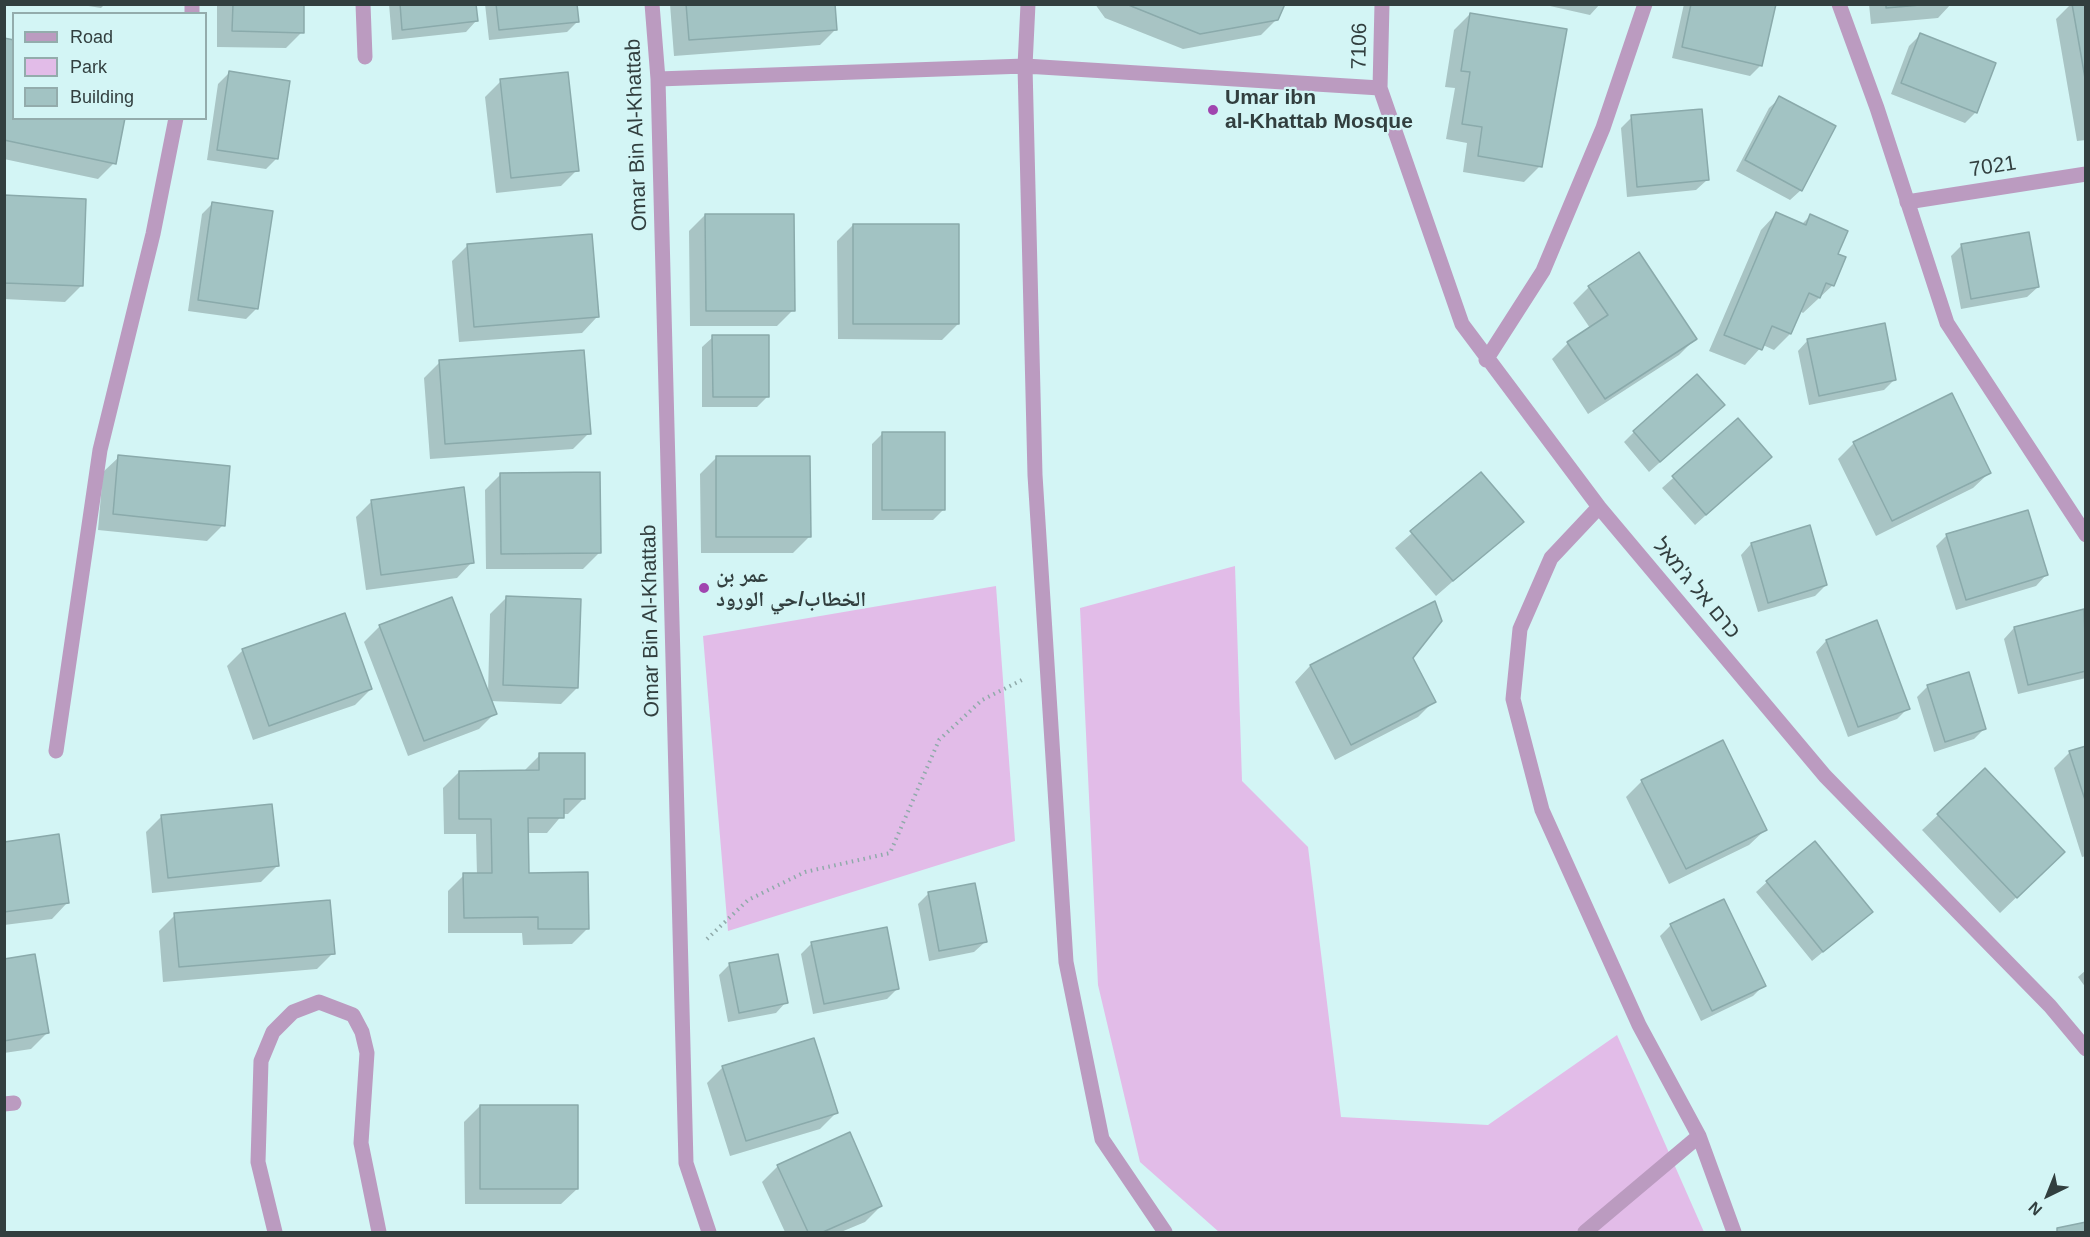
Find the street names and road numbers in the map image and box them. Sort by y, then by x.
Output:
street label: 7106 [1347,22,1373,70]
street label: Omar Bin Al-Khattab [621,38,653,232]
street label: 7021 [1968,151,2018,183]
street label: Omar Bin Al-Khattab [637,525,665,717]
street label: כרם אל ג'מאל [1647,534,1745,644]

